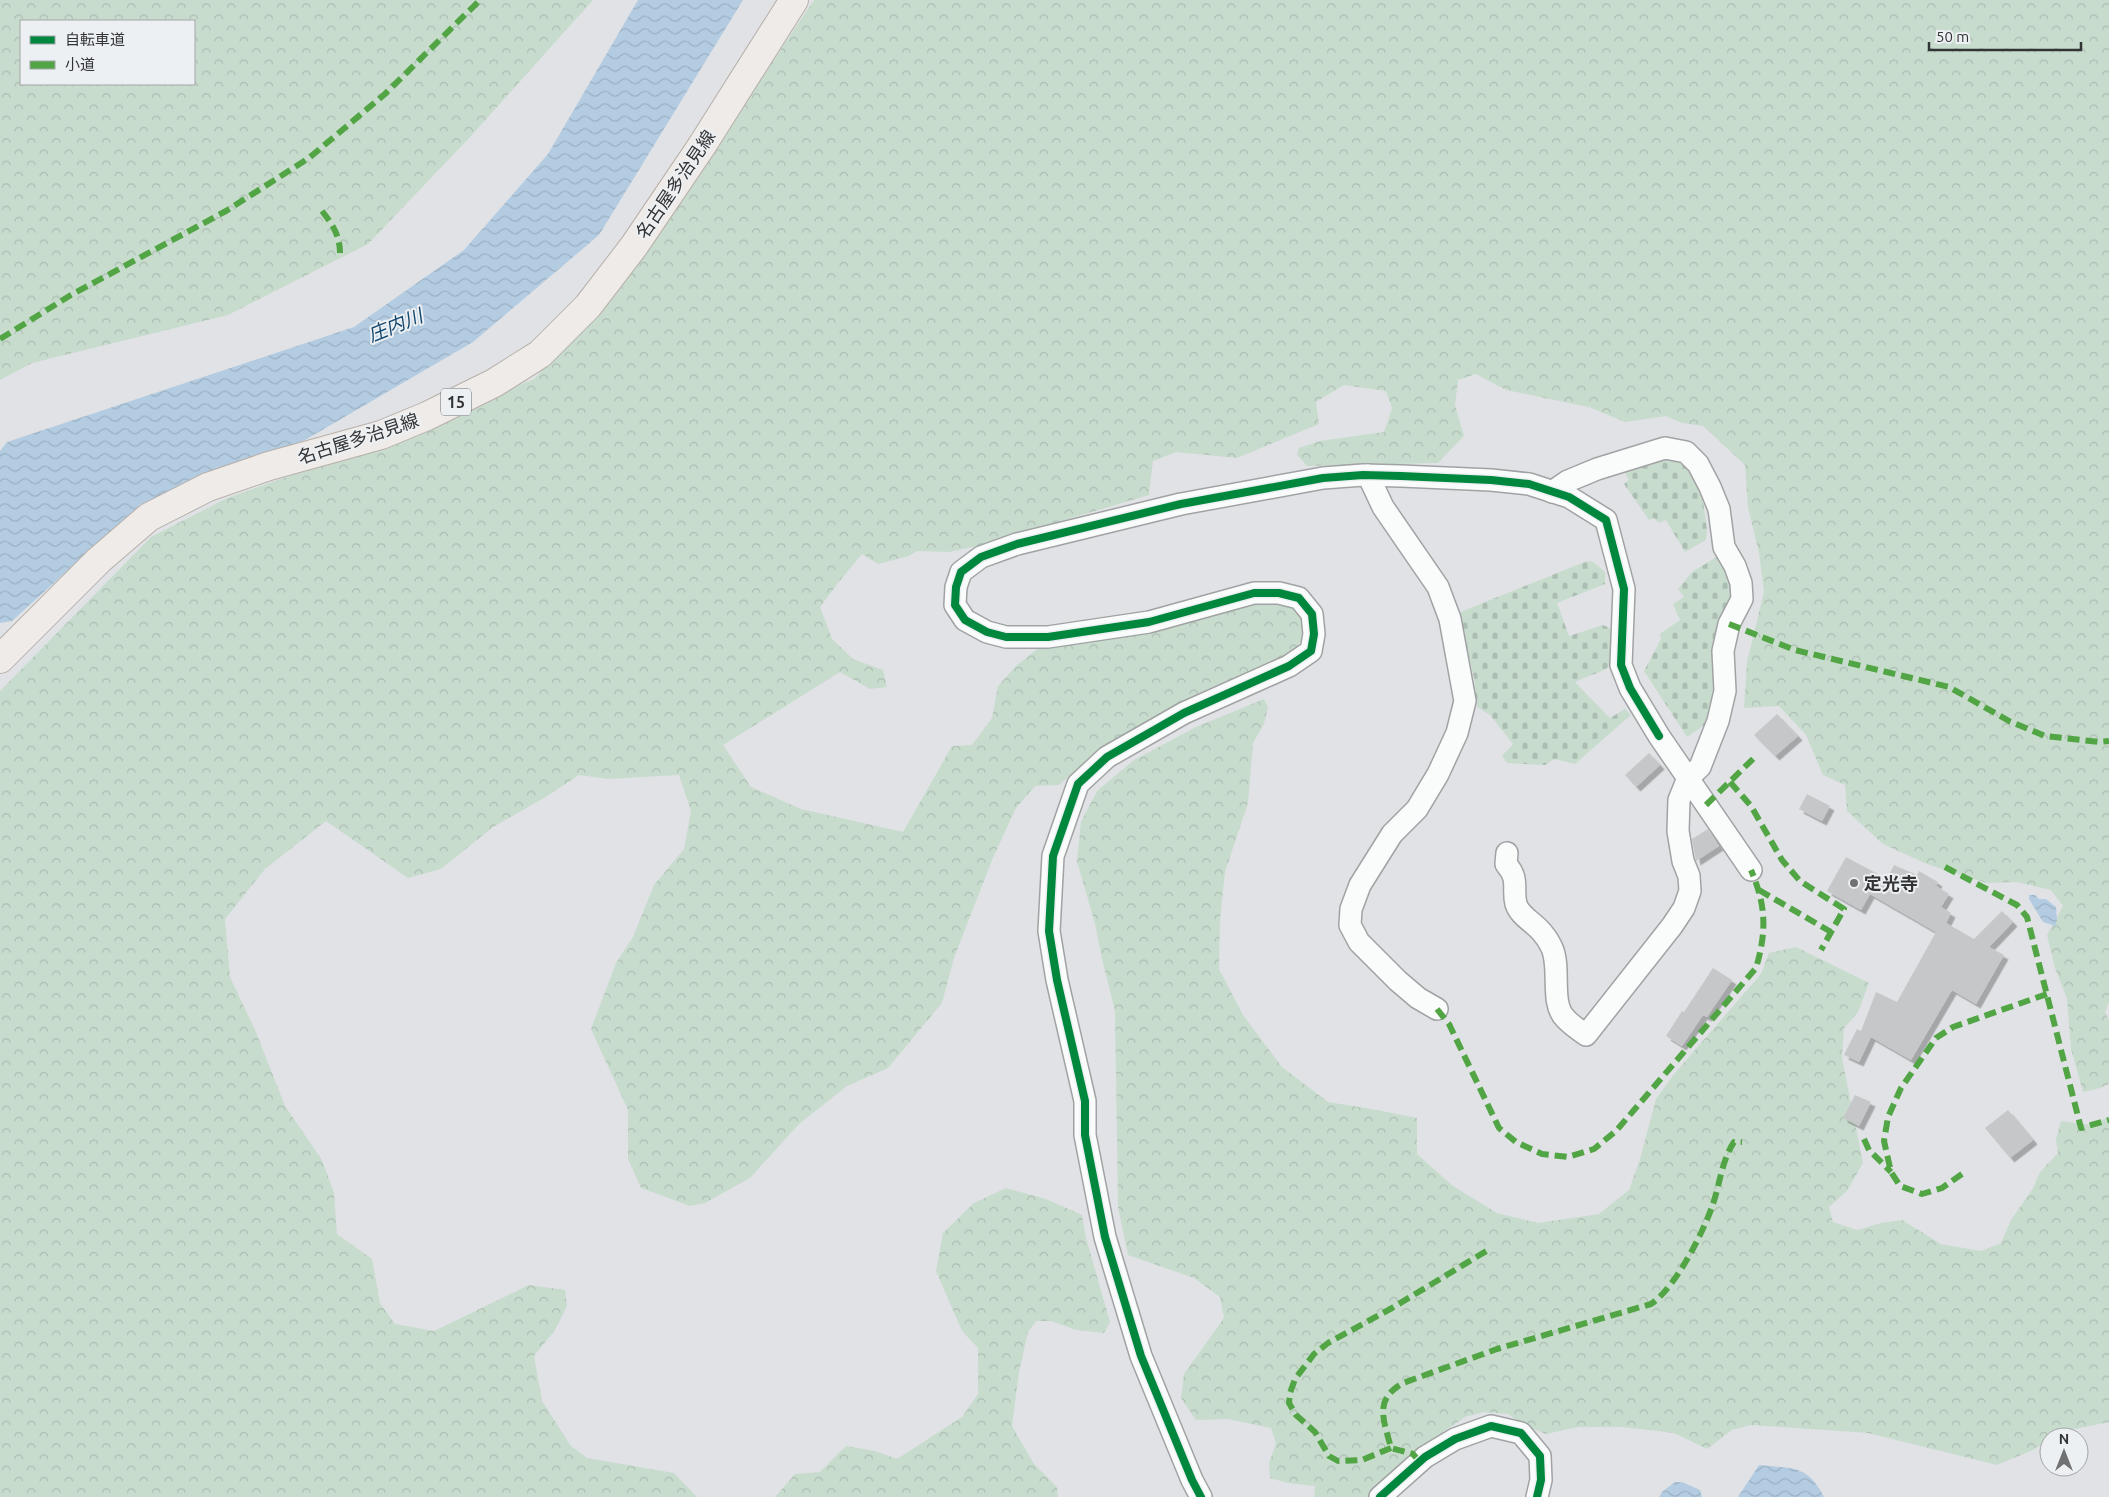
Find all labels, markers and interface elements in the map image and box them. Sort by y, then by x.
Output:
legend [20,20,195,85]
scale bar [1929,20,2082,52]
text: 50 m [1936,28,1969,45]
text: 自転車道 [65,31,125,48]
text: 小道 [65,56,95,73]
street label: 名古屋多治見線 [631,126,719,242]
water label: 庄内川 [364,303,427,346]
road number: 15 [441,388,471,416]
street label: 名古屋多治見線 [295,409,421,467]
place label: 定光寺 [1864,873,1918,893]
marker: 定光寺 [1848,877,1860,889]
north arrow [2039,1427,2089,1477]
text: N [2059,1431,2069,1447]

